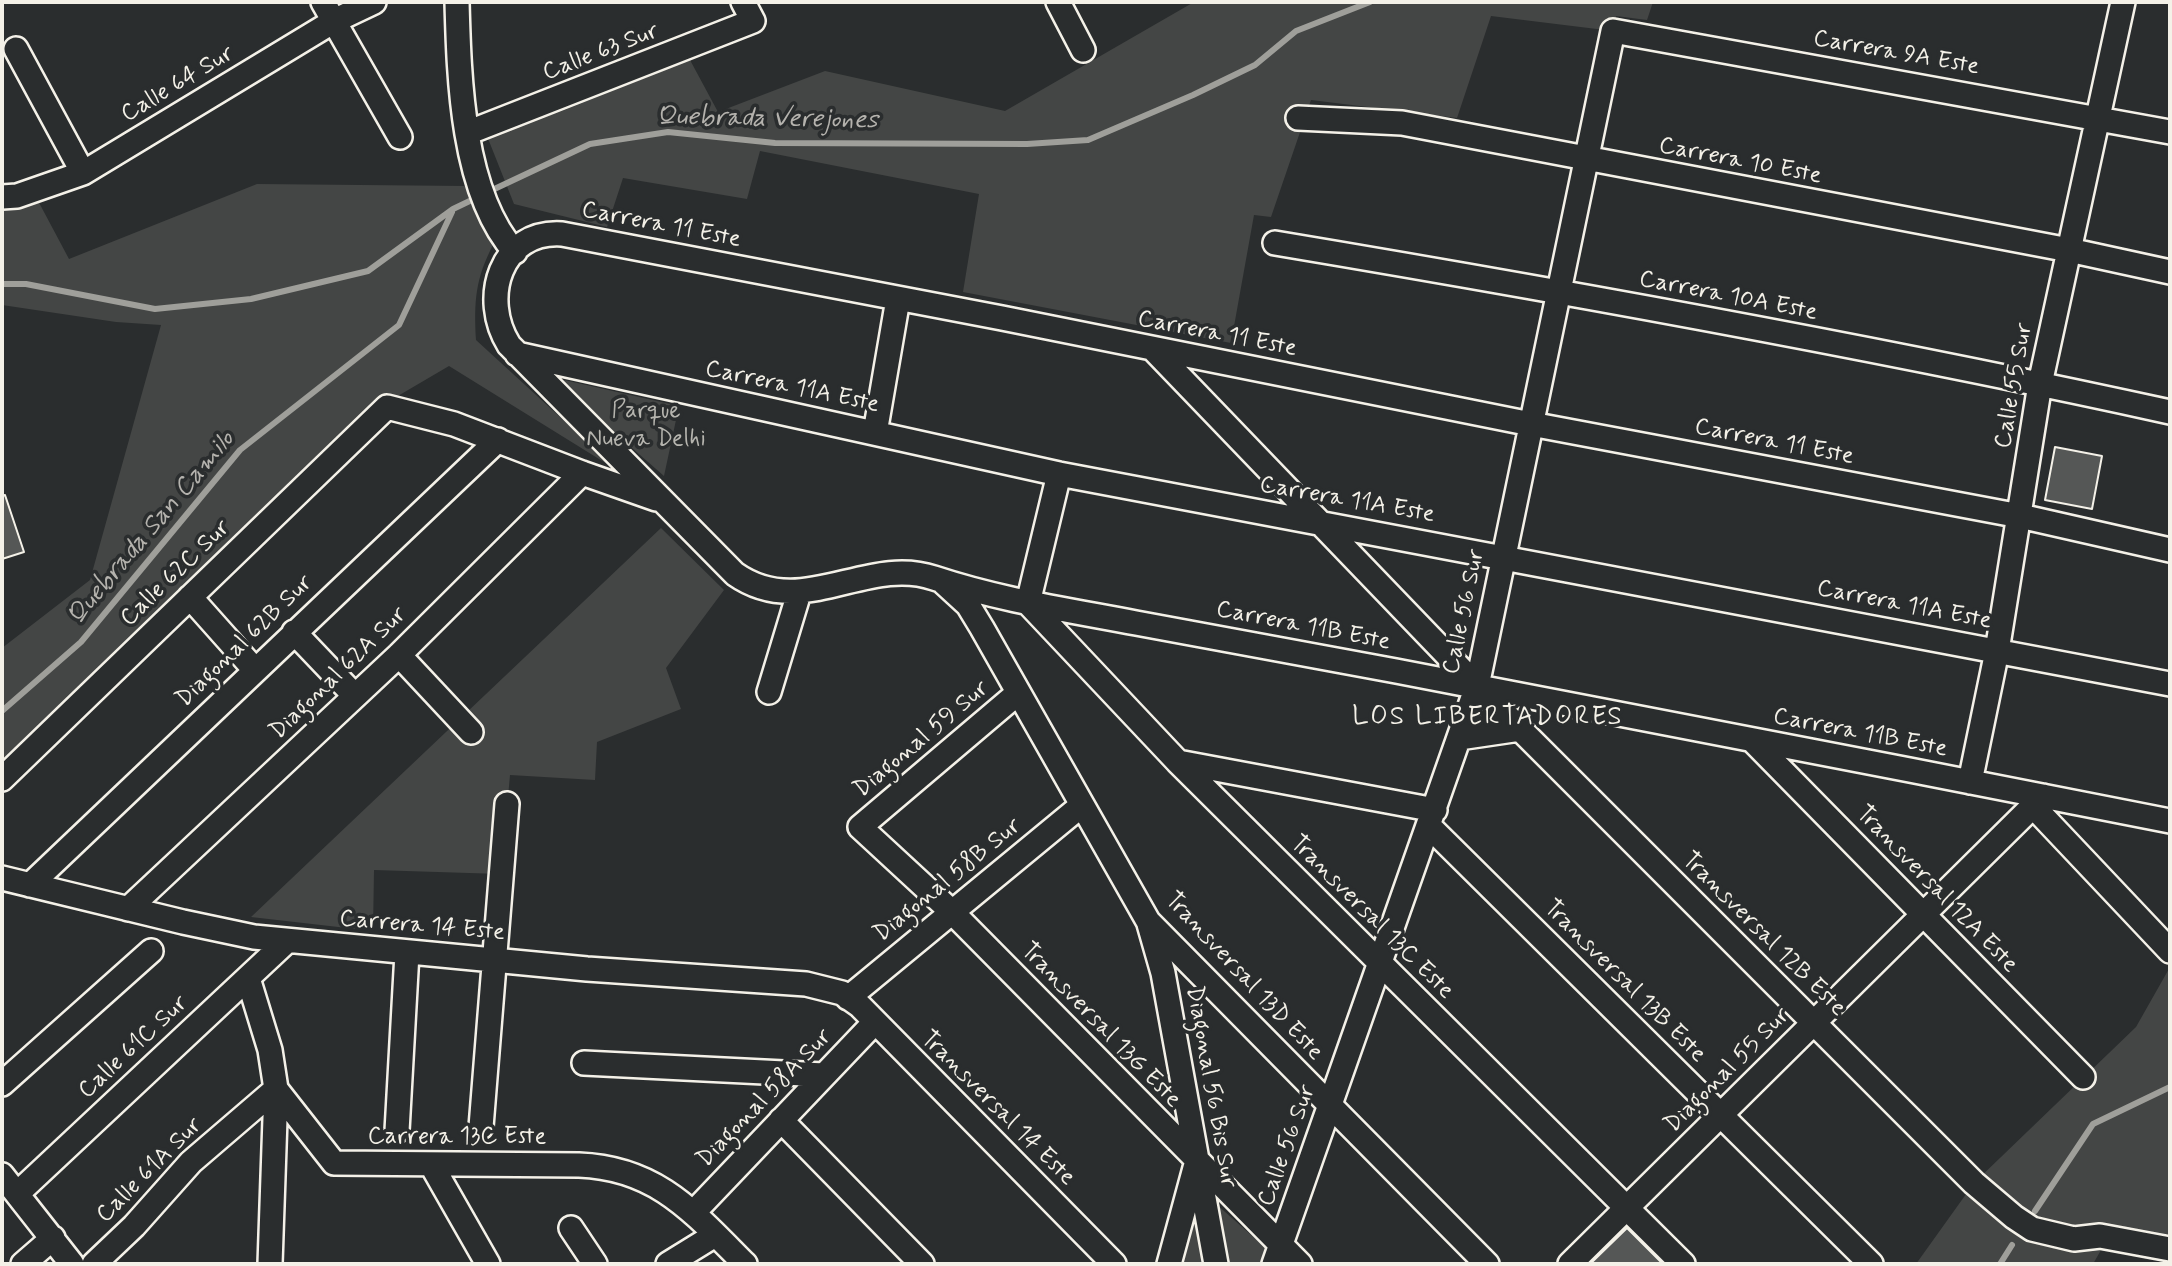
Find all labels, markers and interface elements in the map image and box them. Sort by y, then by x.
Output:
street label: Calle 63 Sur [539,18,663,88]
street label: Carrera 9A Este [1811,25,1981,83]
street label: Calle 64 Sur [116,40,240,130]
water label: Quebrada Verejones [656,102,878,138]
street label: Carrera 10 Este [1656,132,1824,192]
street label: Carrera 11 Este [579,196,743,256]
street label: Carrera 10A Este [1637,266,1819,328]
street label: Carrera 11 Este [1135,305,1299,365]
street label: Calle 55 Sur [1990,321,2040,451]
street label: Carrera 11A Este [702,355,882,421]
park label: Parque Nueva Delhi [586,398,706,454]
street label: Carrera 11 Este [1692,413,1856,473]
water label: Quebrada San Camilo [62,426,242,632]
street label: Carrera 11A Este [1257,471,1437,531]
street label: Calle 62C Sur [115,515,237,633]
street label: Calle 56 Sur [1438,547,1492,677]
street label: Diagonal 62B Sur [171,570,319,714]
street label: Carrera 11A Este [1814,575,1994,637]
street label: Carrera 11B Este [1213,596,1393,658]
street label: Diagonal 62A Sur [264,601,414,747]
street label: Diagonal 59 Sur [849,675,995,805]
district label: LOS LIBERTADORES [1349,703,1627,735]
street label: Carrera 11B Este [1770,703,1950,765]
street label: Transversal 12A Este [1849,800,2023,980]
street label: Diagonal 58B Sur [868,813,1028,949]
street label: Transversal 13C Este [1283,830,1459,1006]
street label: Transversal 12B Este [1675,847,1851,1023]
street label: Transversal 13D Este [1158,887,1328,1067]
street label: Transversal 13B Este [1537,895,1711,1069]
street label: Carrera 14 Este [338,905,506,949]
street label: Transversal 13G Este [1014,937,1186,1115]
street label: Diagonal 56 Bis Sur [1178,984,1242,1190]
street label: Calle 61C Sur [73,990,195,1106]
street label: Diagonal 55 Sur [1659,1002,1797,1140]
street label: Diagonal 58A Sur [691,1024,839,1174]
street label: Transversal 14 Este [913,1025,1081,1193]
street label: Calle 56 Sur [1253,1081,1323,1211]
street label: Calle 61A Sur [91,1112,209,1230]
street label: Carrera 13C Este [368,1124,546,1152]

